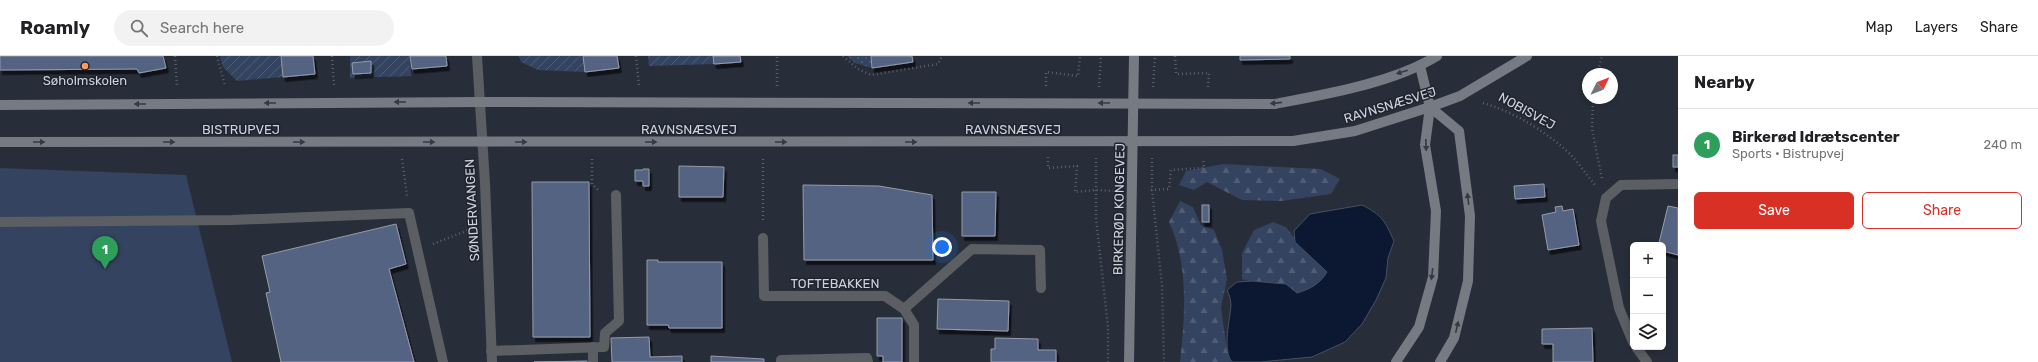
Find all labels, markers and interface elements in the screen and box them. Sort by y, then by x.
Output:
search box [114,10,394,46]
text: Roamly [20,16,90,39]
icon: search [128,17,150,39]
text: Search here [160,19,244,37]
text: Map [1866,19,1893,36]
text: Layers [1915,19,1958,36]
text: Share [1980,19,2018,36]
marker: Søholmskolen [80,61,90,71]
north arrow [1582,68,1618,104]
one-way arrow [1396,69,1408,75]
text: Nearby [1694,72,1755,92]
place label: Søholmskolen [43,73,127,88]
street label: RAVNSNÆSVEJ [1342,84,1438,126]
street label: NOBISVEJ [1496,89,1558,133]
one-way arrow [393,99,406,105]
one-way arrow [263,100,276,106]
one-way arrow [967,100,980,106]
one-way arrow [1097,100,1110,106]
one-way arrow [1270,100,1282,106]
one-way arrow [133,101,146,107]
street label: BISTRUPVEJ [202,122,280,137]
street label: RAVNSNÆSVEJ [641,122,737,137]
street label: RAVNSNÆSVEJ [965,122,1061,137]
text: Birkerød Idrætscenter [1732,128,1900,146]
text: 1 [1704,137,1710,152]
text: 240 m [1983,137,2022,152]
one-way arrow [33,139,46,145]
one-way arrow [163,139,176,145]
one-way arrow [293,139,306,145]
one-way arrow [423,139,436,145]
one-way arrow [515,139,527,146]
one-way arrow [645,139,658,145]
one-way arrow [775,139,788,145]
one-way arrow [905,139,918,145]
one-way arrow [1423,139,1429,152]
street label: BIRKERØD KONGEVEJ [1110,143,1128,275]
text: Sports · Bistrupvej [1732,146,1844,161]
street label: SØNDERVANGEN [462,158,482,262]
button: Save [1694,192,1854,229]
button: Share [1862,192,2022,229]
one-way arrow [1465,193,1471,205]
pin: 1 [92,236,118,269]
your location [932,237,952,257]
map controls [1630,242,1666,350]
button: + [1630,242,1666,278]
one-way arrow [1429,268,1435,280]
street label: TOFTEBAKKEN [791,276,879,291]
button: − [1630,278,1666,314]
button: layers [1630,314,1666,350]
one-way arrow [1454,321,1460,333]

